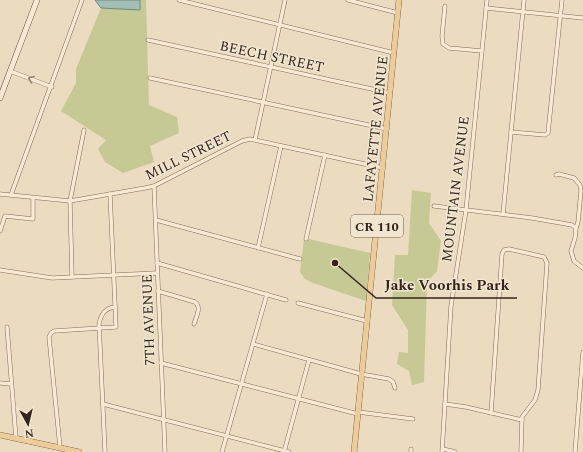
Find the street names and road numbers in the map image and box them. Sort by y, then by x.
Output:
street label: BEECH STREET [218,35,326,78]
street label: LAFAYETTE AVENUE [357,55,394,203]
street label: MOUNTAIN AVENUE [436,115,475,263]
street label: MILL STREET [141,125,235,185]
road number: CR 110 [351,215,403,237]
street label: 7TH AVENUE [136,274,161,366]

